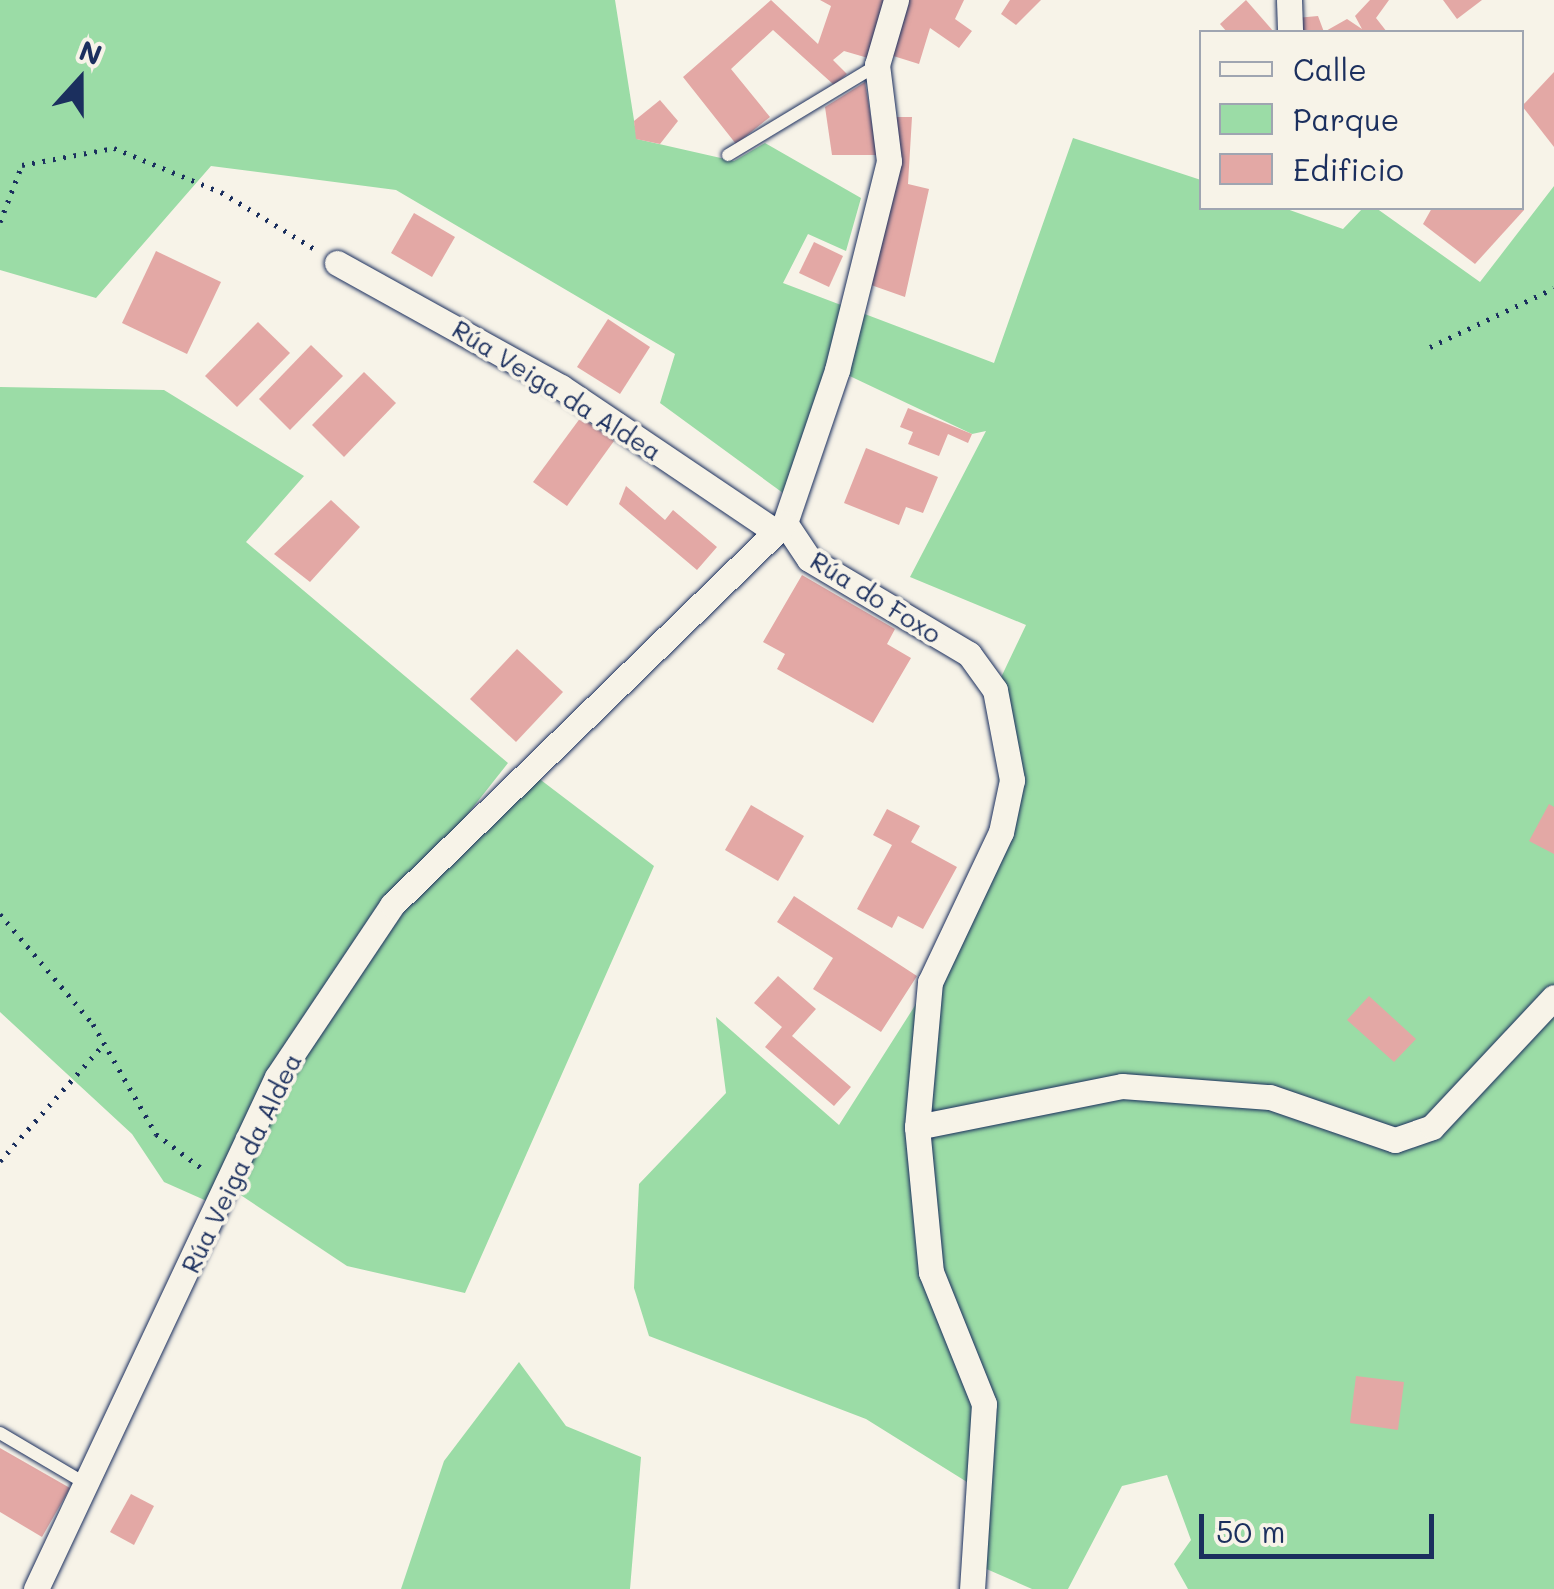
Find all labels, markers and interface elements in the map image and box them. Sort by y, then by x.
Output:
north arrow [30,30,130,130]
legend [1199,30,1524,210]
text: N [74,31,107,73]
text: Calle [1293,49,1367,89]
text: Parque [1293,99,1399,139]
text: Edificio [1293,149,1404,189]
street label: Rúa Veiga da Aldea [447,314,667,466]
street label: Rúa do Foxo [805,545,947,649]
street label: Rúa Veiga da Aldea [175,1048,307,1278]
scale bar [1204,1494,1439,1556]
text: 50 m [1216,1511,1286,1551]

